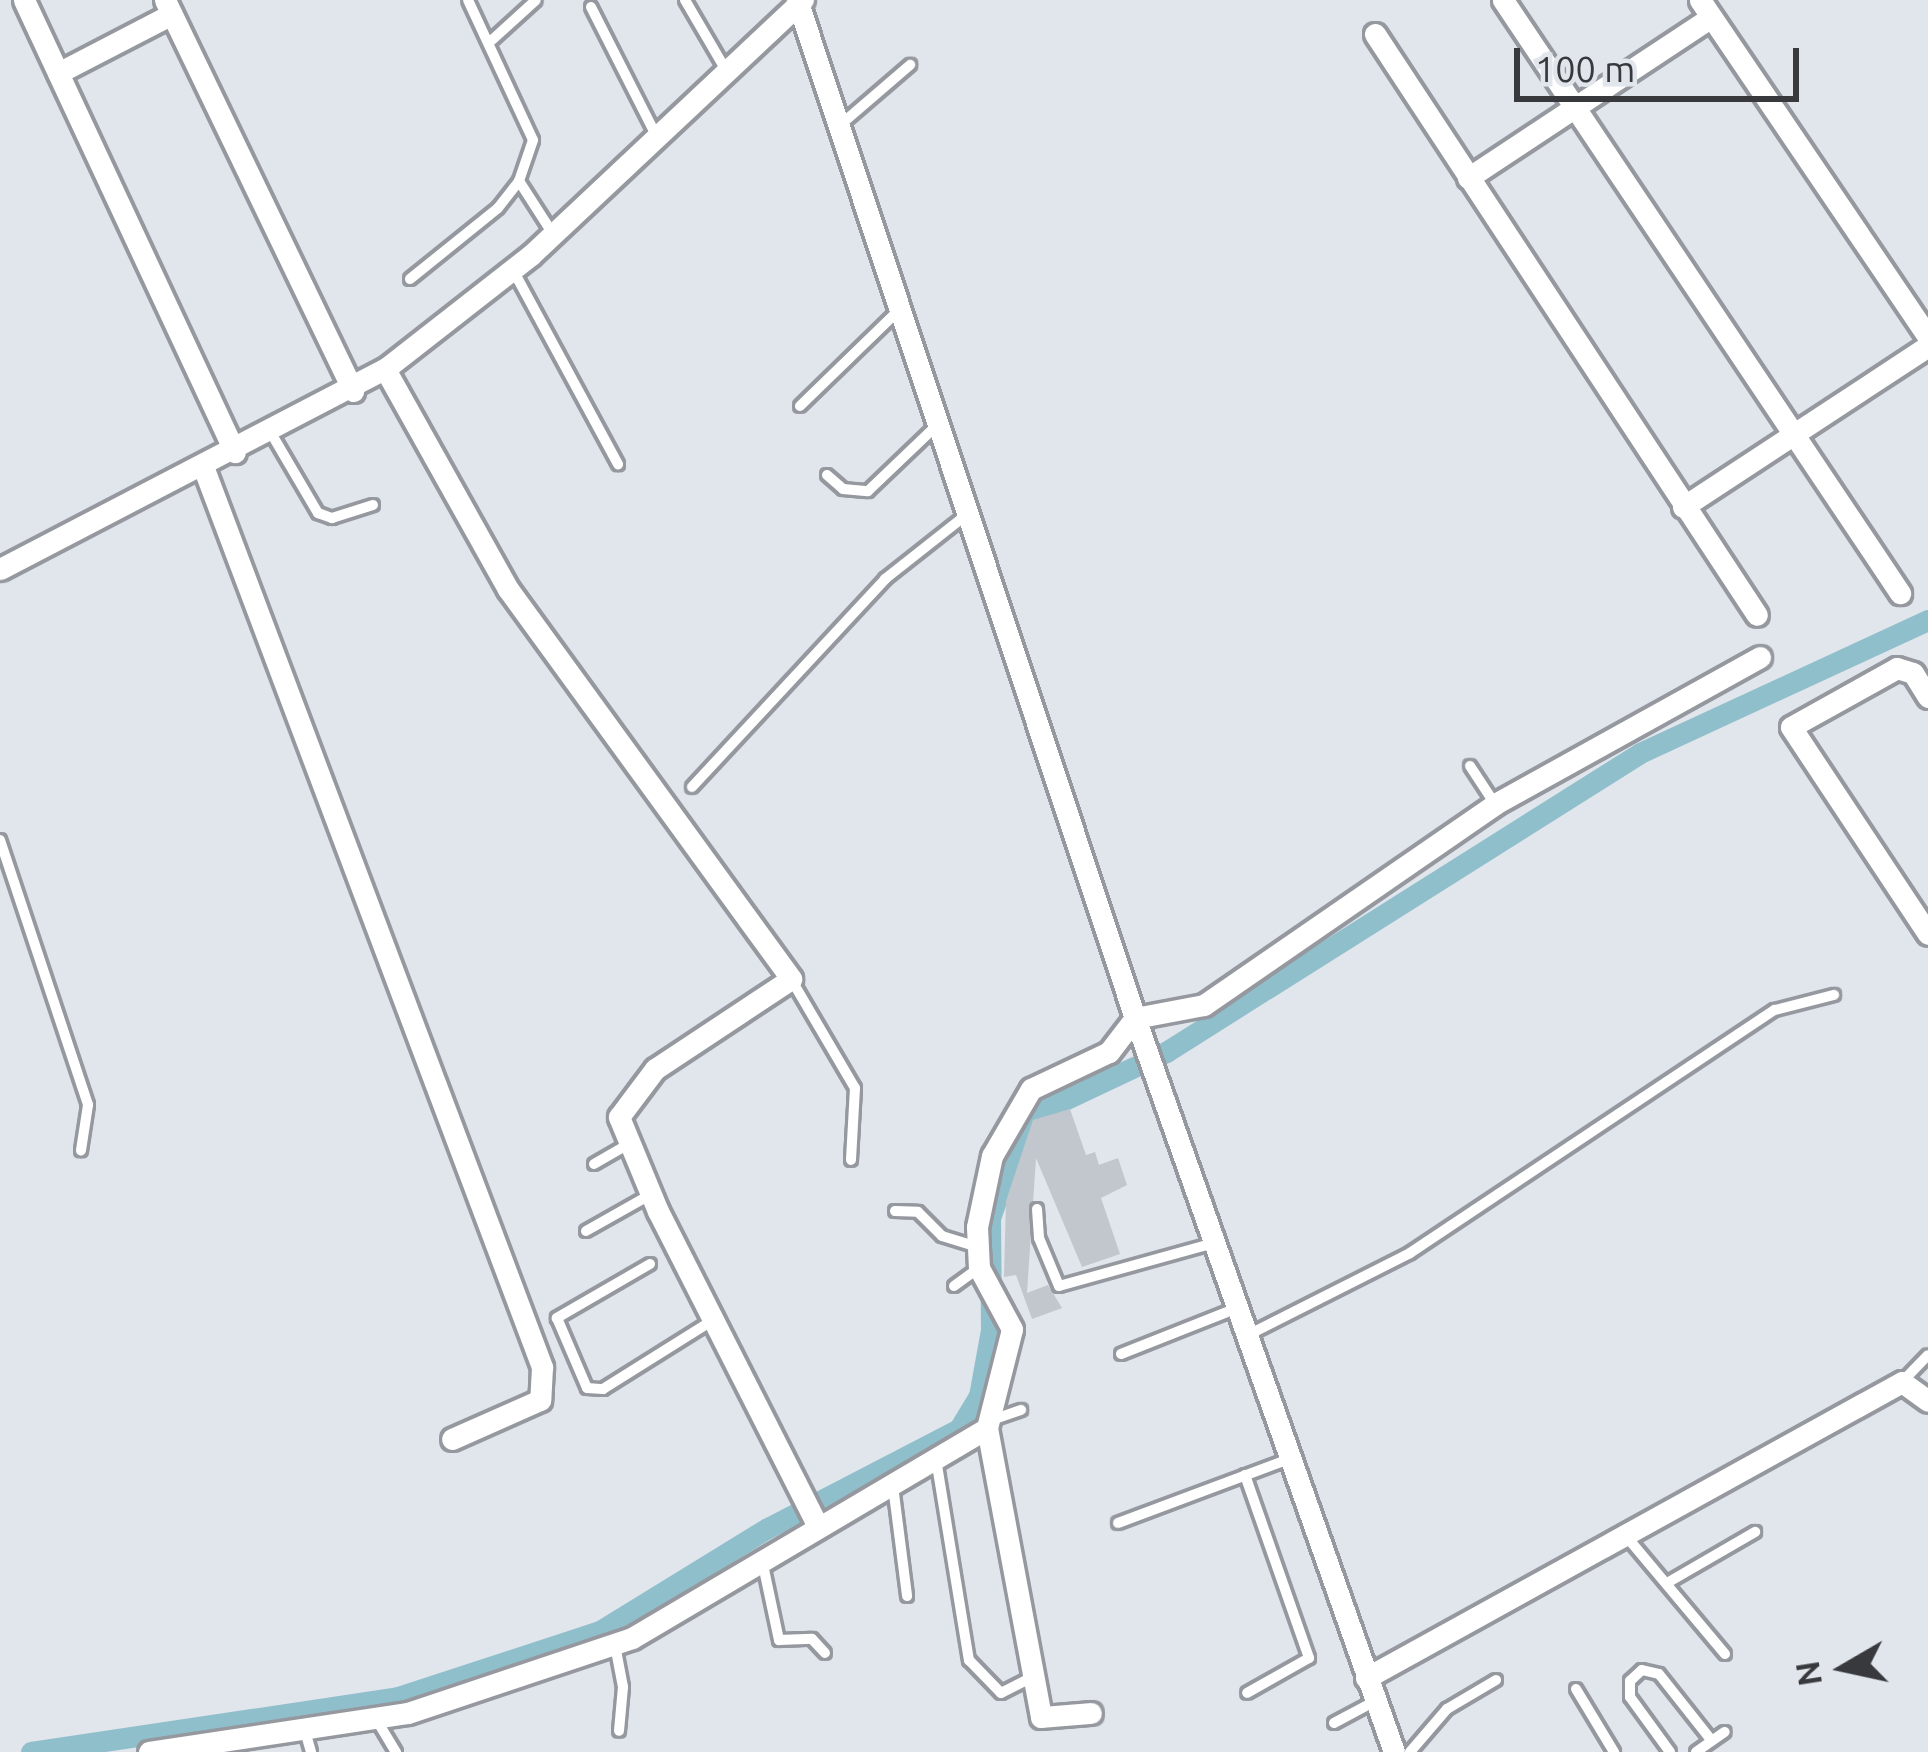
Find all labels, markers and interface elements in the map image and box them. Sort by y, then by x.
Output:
scale bar [1520,24,1805,98]
text: 100 m [1535,48,1635,89]
north arrow [1784,1608,1904,1728]
text: N [1788,1659,1828,1689]

